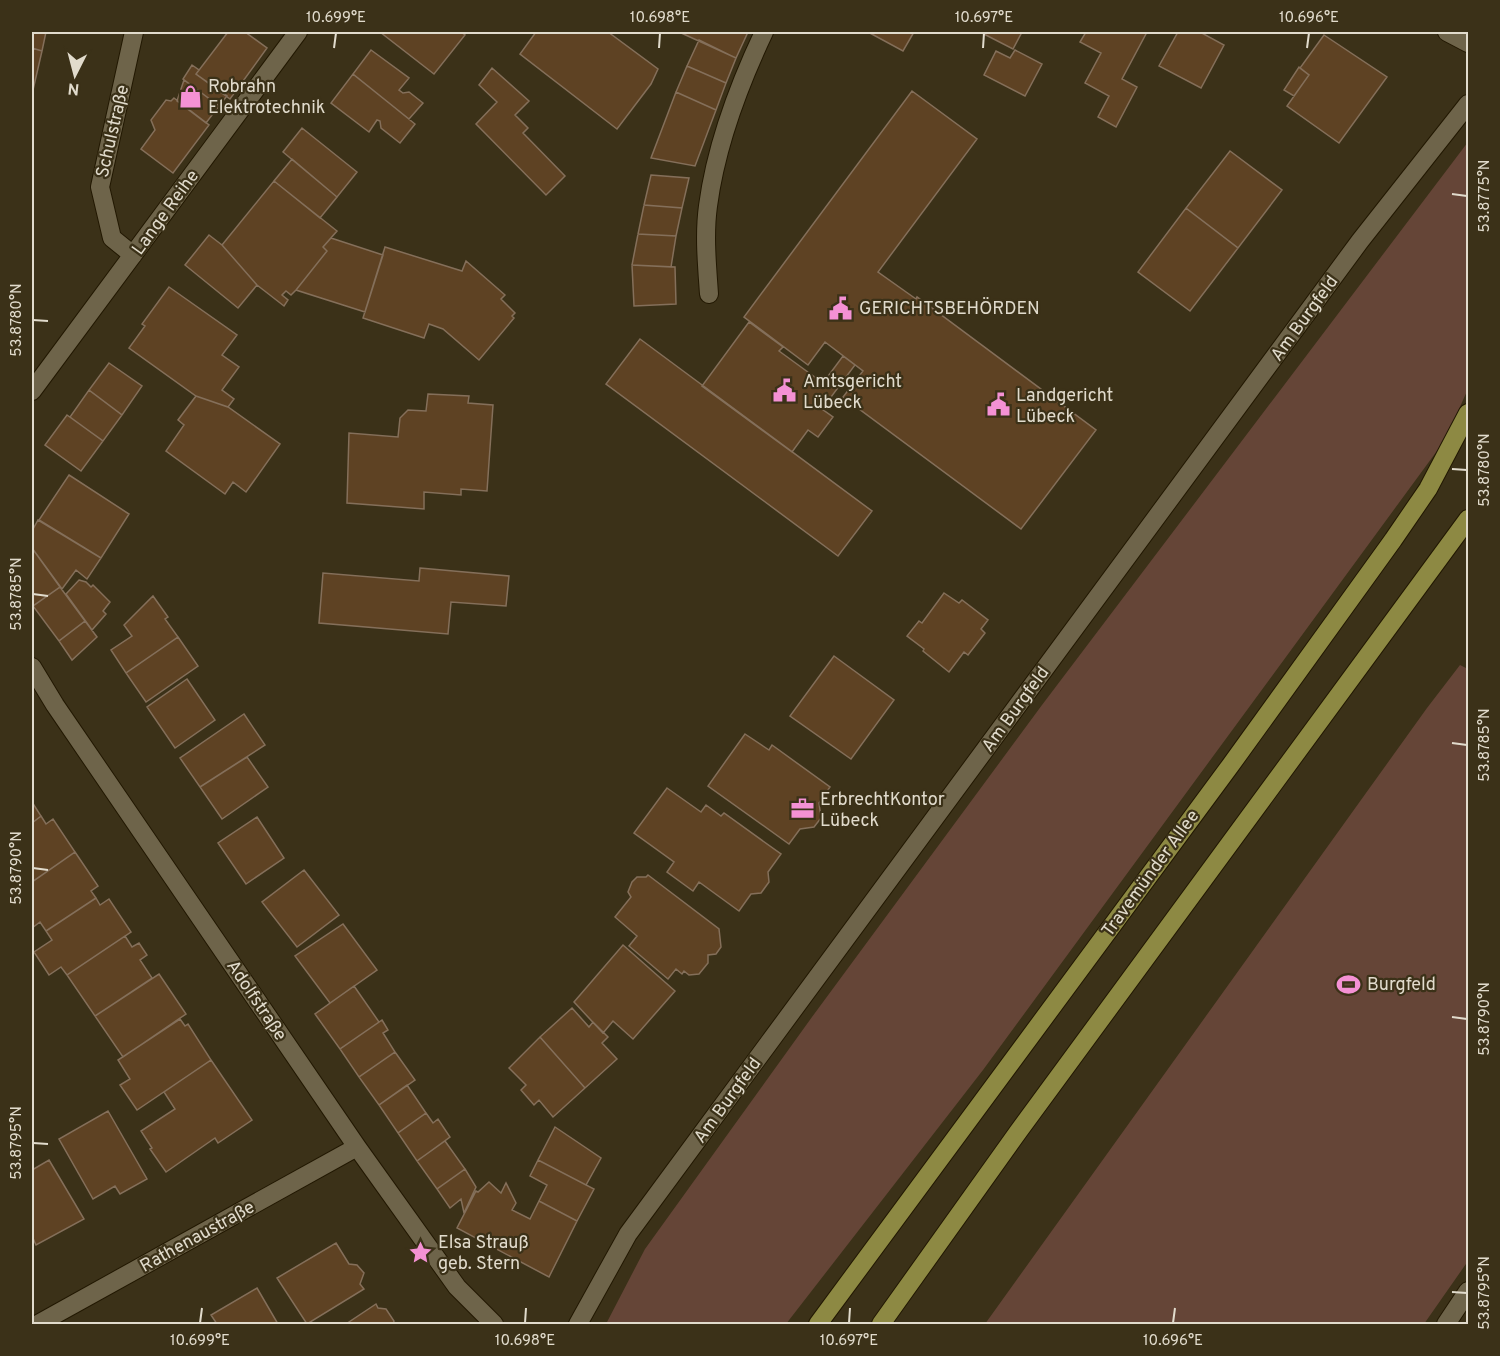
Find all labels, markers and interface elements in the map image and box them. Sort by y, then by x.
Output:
text: 10.699°E [306,9,366,28]
text: 10.698°E [630,9,690,28]
text: 10.697°E [955,9,1013,28]
text: 10.696°E [1279,9,1339,28]
north arrow [45,45,105,105]
place label: Robrahn Elektrotechnik [208,76,325,120]
text: N [67,77,80,98]
street label: Schulstraße [92,83,135,180]
shop icon: Robrahn Elektrotechnik [177,83,203,109]
text: 53.8775°N [1476,160,1495,232]
street label: Lange Reihe [128,166,205,260]
street label: Am Burgfeld [1266,271,1344,366]
text: 53.8780°N [8,283,27,357]
public building icon: GERICHTSBEHÖRDEN [828,295,854,321]
place label: GERICHTSBEHÖRDEN [859,296,1040,321]
place label: Amtsgericht Lübeck [803,371,902,415]
public building icon: Amtsgericht Lübeck [772,378,798,404]
place label: Landgericht Lübeck [1016,385,1113,429]
public building icon: Landgericht Lübeck [985,392,1011,418]
text: 53.8780°N [1476,433,1495,507]
text: 53.8785°N [8,557,27,631]
street label: Am Burgfeld [977,662,1055,757]
text: 53.8785°N [1476,708,1495,782]
place label: ErbrechtKontor Lübeck [820,789,945,833]
office icon: ErbrechtKontor Lübeck [789,796,815,822]
street label: Travemünder Allee [1097,806,1205,942]
text: 53.8790°N [8,831,27,905]
street label: Adolfstraße [220,956,291,1046]
sports icon: Burgfeld [1336,971,1362,997]
place label: Burgfeld [1367,974,1436,997]
text: 53.8790°N [1476,982,1495,1056]
street label: Am Burgfeld [689,1053,767,1148]
text: 53.8795°N [8,1106,27,1180]
street label: Rathenaustraße [136,1196,259,1278]
place label: Elsa Strauß geb. Stern [438,1232,529,1276]
place icon: Elsa Strauß geb. Stern [407,1239,433,1265]
text: 53.8795°N [1476,1256,1495,1330]
text: 10.699°E [170,1332,230,1351]
text: 10.698°E [495,1332,555,1351]
text: 10.697°E [820,1332,878,1351]
text: 10.696°E [1143,1332,1203,1351]

